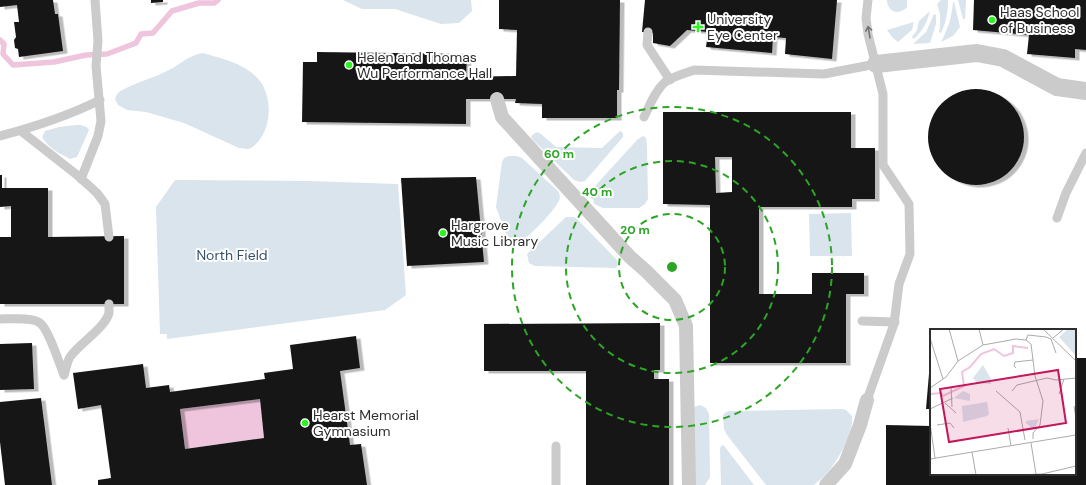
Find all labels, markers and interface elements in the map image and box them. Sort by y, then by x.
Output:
place label: Haas School of Business [1000,3,1079,37]
place label: University Eye Center [707,10,778,44]
marker: Haas School of Business [987,15,997,25]
marker: University Eye Center [692,21,704,33]
one-way arrow [864,26,872,39]
place label: Helen and Thomas Wu Performance Hall [357,48,492,82]
marker: Helen and Thomas Wu Performance Hall [344,60,354,70]
text: 60 m [544,146,574,162]
text: 40 m [582,184,612,200]
place label: Hargrove Music Library [451,216,538,250]
text: 20 m [620,222,650,238]
marker: Hargrove Music Library [438,228,448,238]
park label: North Field [196,246,268,264]
centre of rings [665,260,679,274]
inset map [930,329,1076,475]
place label: Hearst Memorial Gymnasium [313,406,419,440]
marker: Hearst Memorial Gymnasium [300,418,310,428]

